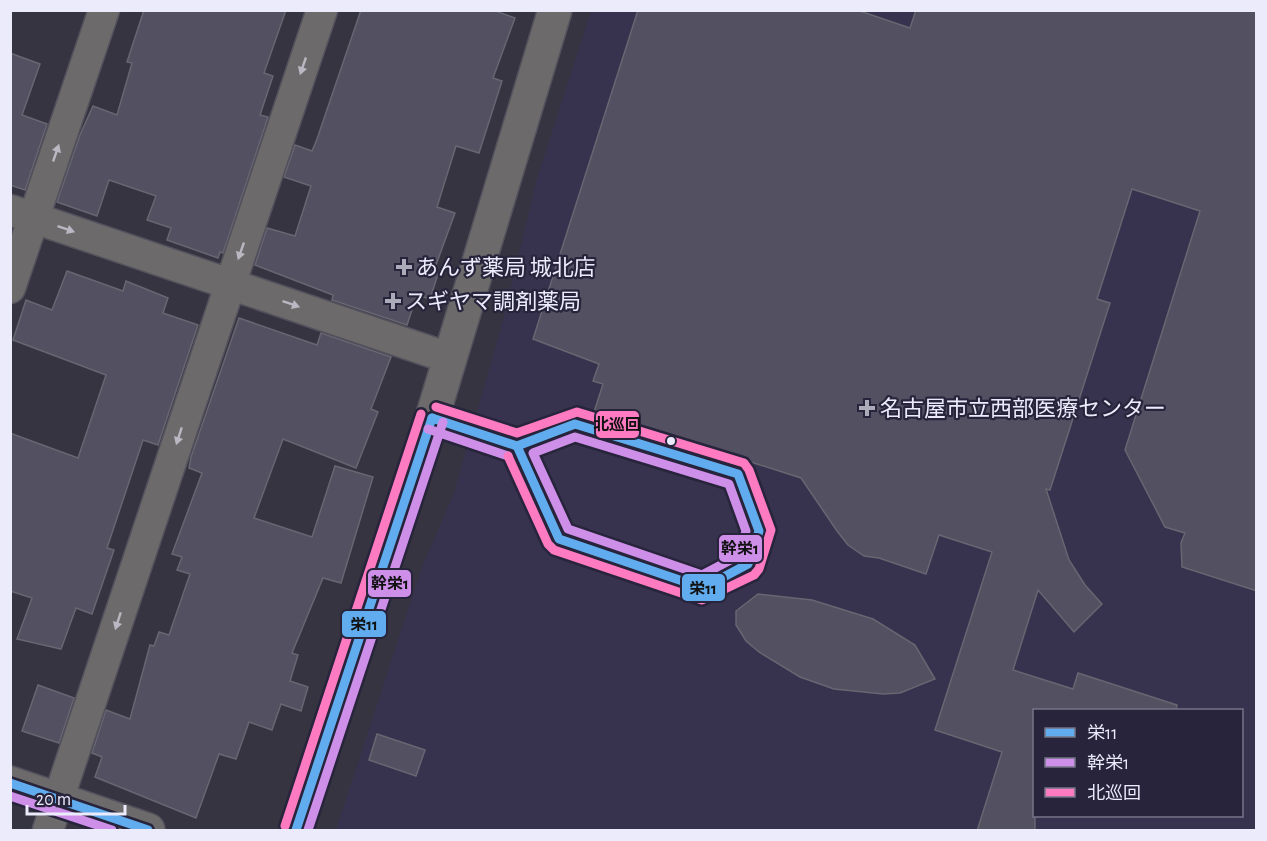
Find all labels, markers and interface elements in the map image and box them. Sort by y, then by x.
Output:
one-way arrow [298,57,308,75]
one-way arrow [52,144,61,162]
one-way arrow [57,224,75,234]
one-way arrow [235,242,245,260]
place label: あんず薬局 城北店 [416,256,596,279]
marker: あんず薬局 城北店 [397,260,411,274]
place label: スギヤマ調剤薬局 [405,290,581,313]
marker: スギヤマ調剤薬局 [386,294,400,308]
one-way arrow [282,300,300,310]
place label: 名古屋市立西部医療センター [880,397,1166,420]
marker: 名古屋市立西部医療センター [858,399,876,417]
line badge: 北巡回 [595,410,640,439]
text: 北巡回 [593,416,641,433]
one-way arrow [174,427,184,445]
unlabelled marker [665,435,677,447]
line badge: 幹栄1 [718,534,763,563]
text: 幹栄1 [721,540,759,557]
line badge: 幹栄1 [367,569,412,598]
line badge: 栄11 [681,573,726,602]
text: 幹栄1 [371,575,409,592]
text: 栄11 [689,580,717,597]
line badge: 栄11 [341,610,387,638]
one-way arrow [113,612,123,630]
text: 栄11 [350,616,378,633]
legend [1033,709,1243,817]
text: 栄11 [1087,724,1117,743]
text: 幹栄1 [1087,754,1129,773]
scale bar [27,778,124,816]
text: 北巡回 [1087,783,1141,803]
text: 20 m [36,791,71,809]

